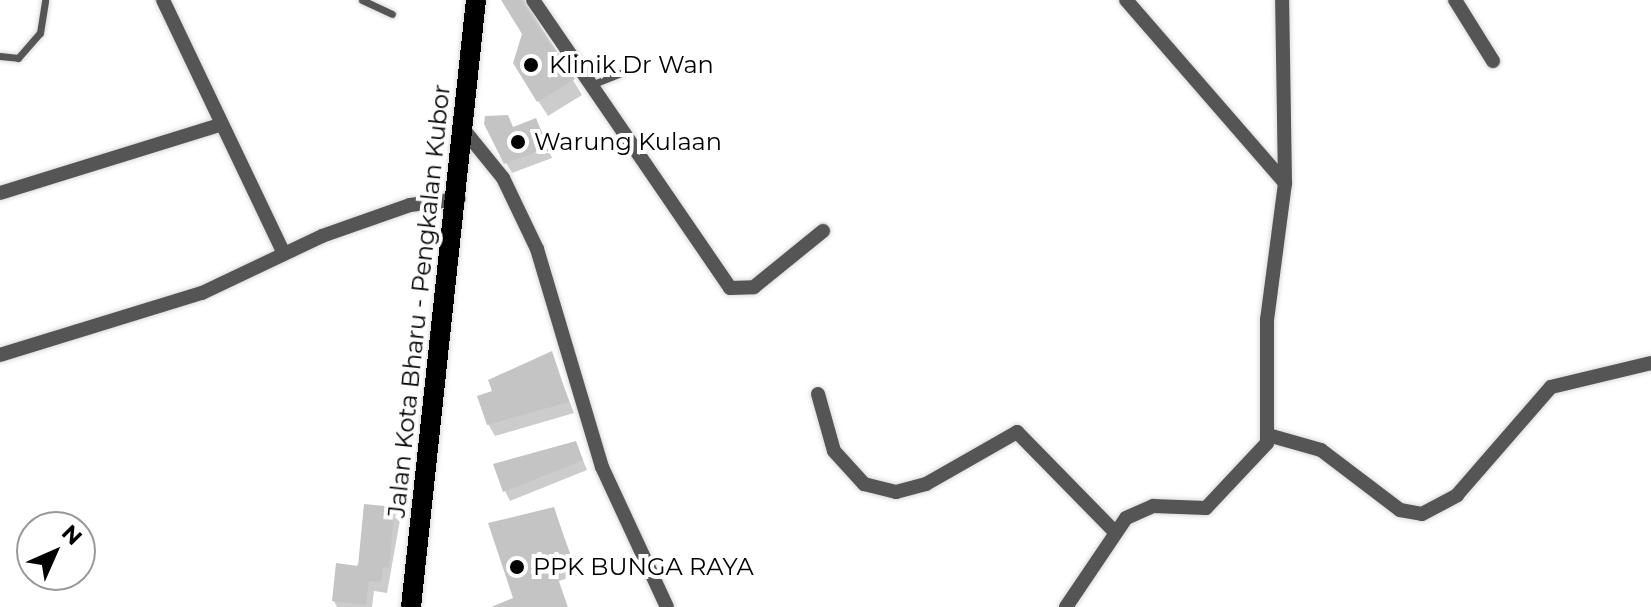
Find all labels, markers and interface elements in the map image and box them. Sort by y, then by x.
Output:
place label: Klinik Dr Wan [549,51,714,79]
marker: Klinik Dr Wan [520,54,542,76]
street label: Jalan Kota Bharu - Pengkalan Kubor [382,83,456,519]
place label: Warung Kulaan [534,128,722,156]
marker: Warung Kulaan [509,133,527,151]
north arrow [16,511,96,591]
text: N [56,519,88,551]
place label: PPK BUNGA RAYA [533,553,754,581]
marker: PPK BUNGA RAYA [508,558,526,576]

